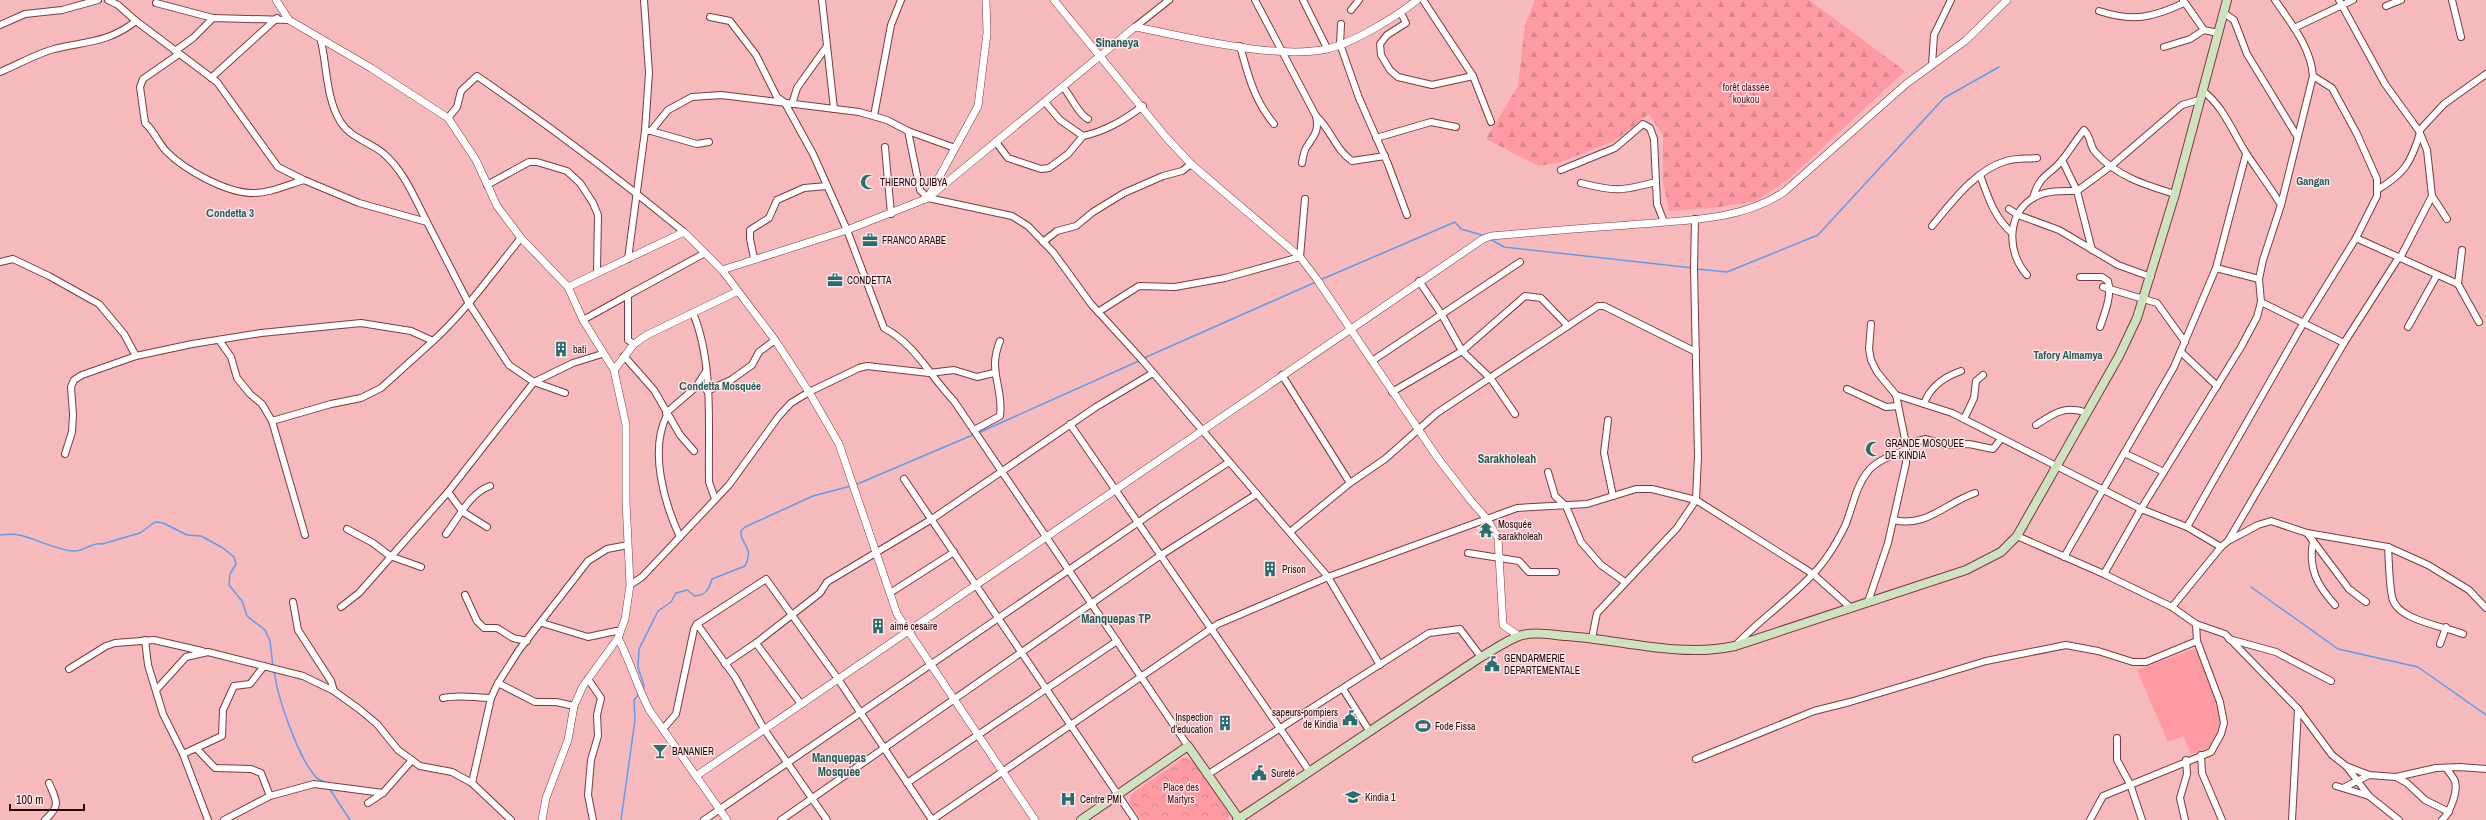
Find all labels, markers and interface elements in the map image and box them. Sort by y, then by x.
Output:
district label: Sinaneya [1095,35,1139,51]
park label: forêt classée koukou [1723,81,1770,106]
mosque icon: THIERNO DJIBYA [859,173,877,191]
district label: Gangan [2296,174,2330,188]
place label: THIERNO DJIBYA [880,176,948,189]
district label: Сondetta 3 [206,206,254,220]
office icon: FRANCO ARABE [861,231,879,249]
place label: FRANCO ARABE [882,234,946,247]
office icon: CONDETTA [826,271,844,289]
place label: CONDETTA [847,274,892,287]
building icon: bati [552,340,570,358]
place label: bati [573,343,587,356]
district label: Tafory Almamya [2033,348,2103,362]
district label: Сondetta Mosquée [679,379,761,393]
place label: GRANDE MOSQUEE DE KINDIA [1885,437,1964,462]
mosque icon: GRANDE MOSQUEE DE KINDIA [1864,440,1882,458]
district label: Sarakholeah [1478,451,1536,467]
place label: Mosquée sarakholeah [1498,518,1543,543]
temple icon: Mosquée sarakholeah [1477,521,1495,539]
building icon: Prison [1261,560,1279,578]
place label: Prison [1282,563,1306,576]
district label: Manquepas TP [1081,611,1151,627]
building icon: aimé cesaire [869,617,887,635]
place label: aimé cesaire [890,620,938,633]
place label: GENDARMERIE DEPARTEMENTALE [1504,652,1580,677]
public building icon: GENDARMERIE DEPARTEMENTALE [1483,655,1501,673]
place label: sapeurs-pompiers de Kindia [1272,706,1338,731]
public building icon: sapeurs-pompiers de Kindia [1341,709,1359,727]
place label: Inspection d'education [1171,711,1213,736]
building icon: Inspection d'education [1216,714,1234,732]
sports icon: Fode Fissa [1414,717,1432,735]
place label: Fode Fissa [1435,720,1476,733]
bar icon: BANANIER [651,742,669,760]
place label: BANANIER [672,745,714,758]
district label: Manquepas Mosquee [812,750,867,780]
public building icon: Sureté [1250,764,1268,782]
place label: Sureté [1271,767,1296,780]
park label: Place des Martyrs [1163,781,1199,806]
scale bar [10,786,84,812]
school or university icon: Kindia 1 [1344,788,1362,806]
hospital icon: Centre PMI [1059,790,1077,808]
place label: Kindia 1 [1365,791,1396,804]
text: 100 m [16,792,43,808]
place label: Centre PMI [1080,793,1121,806]

